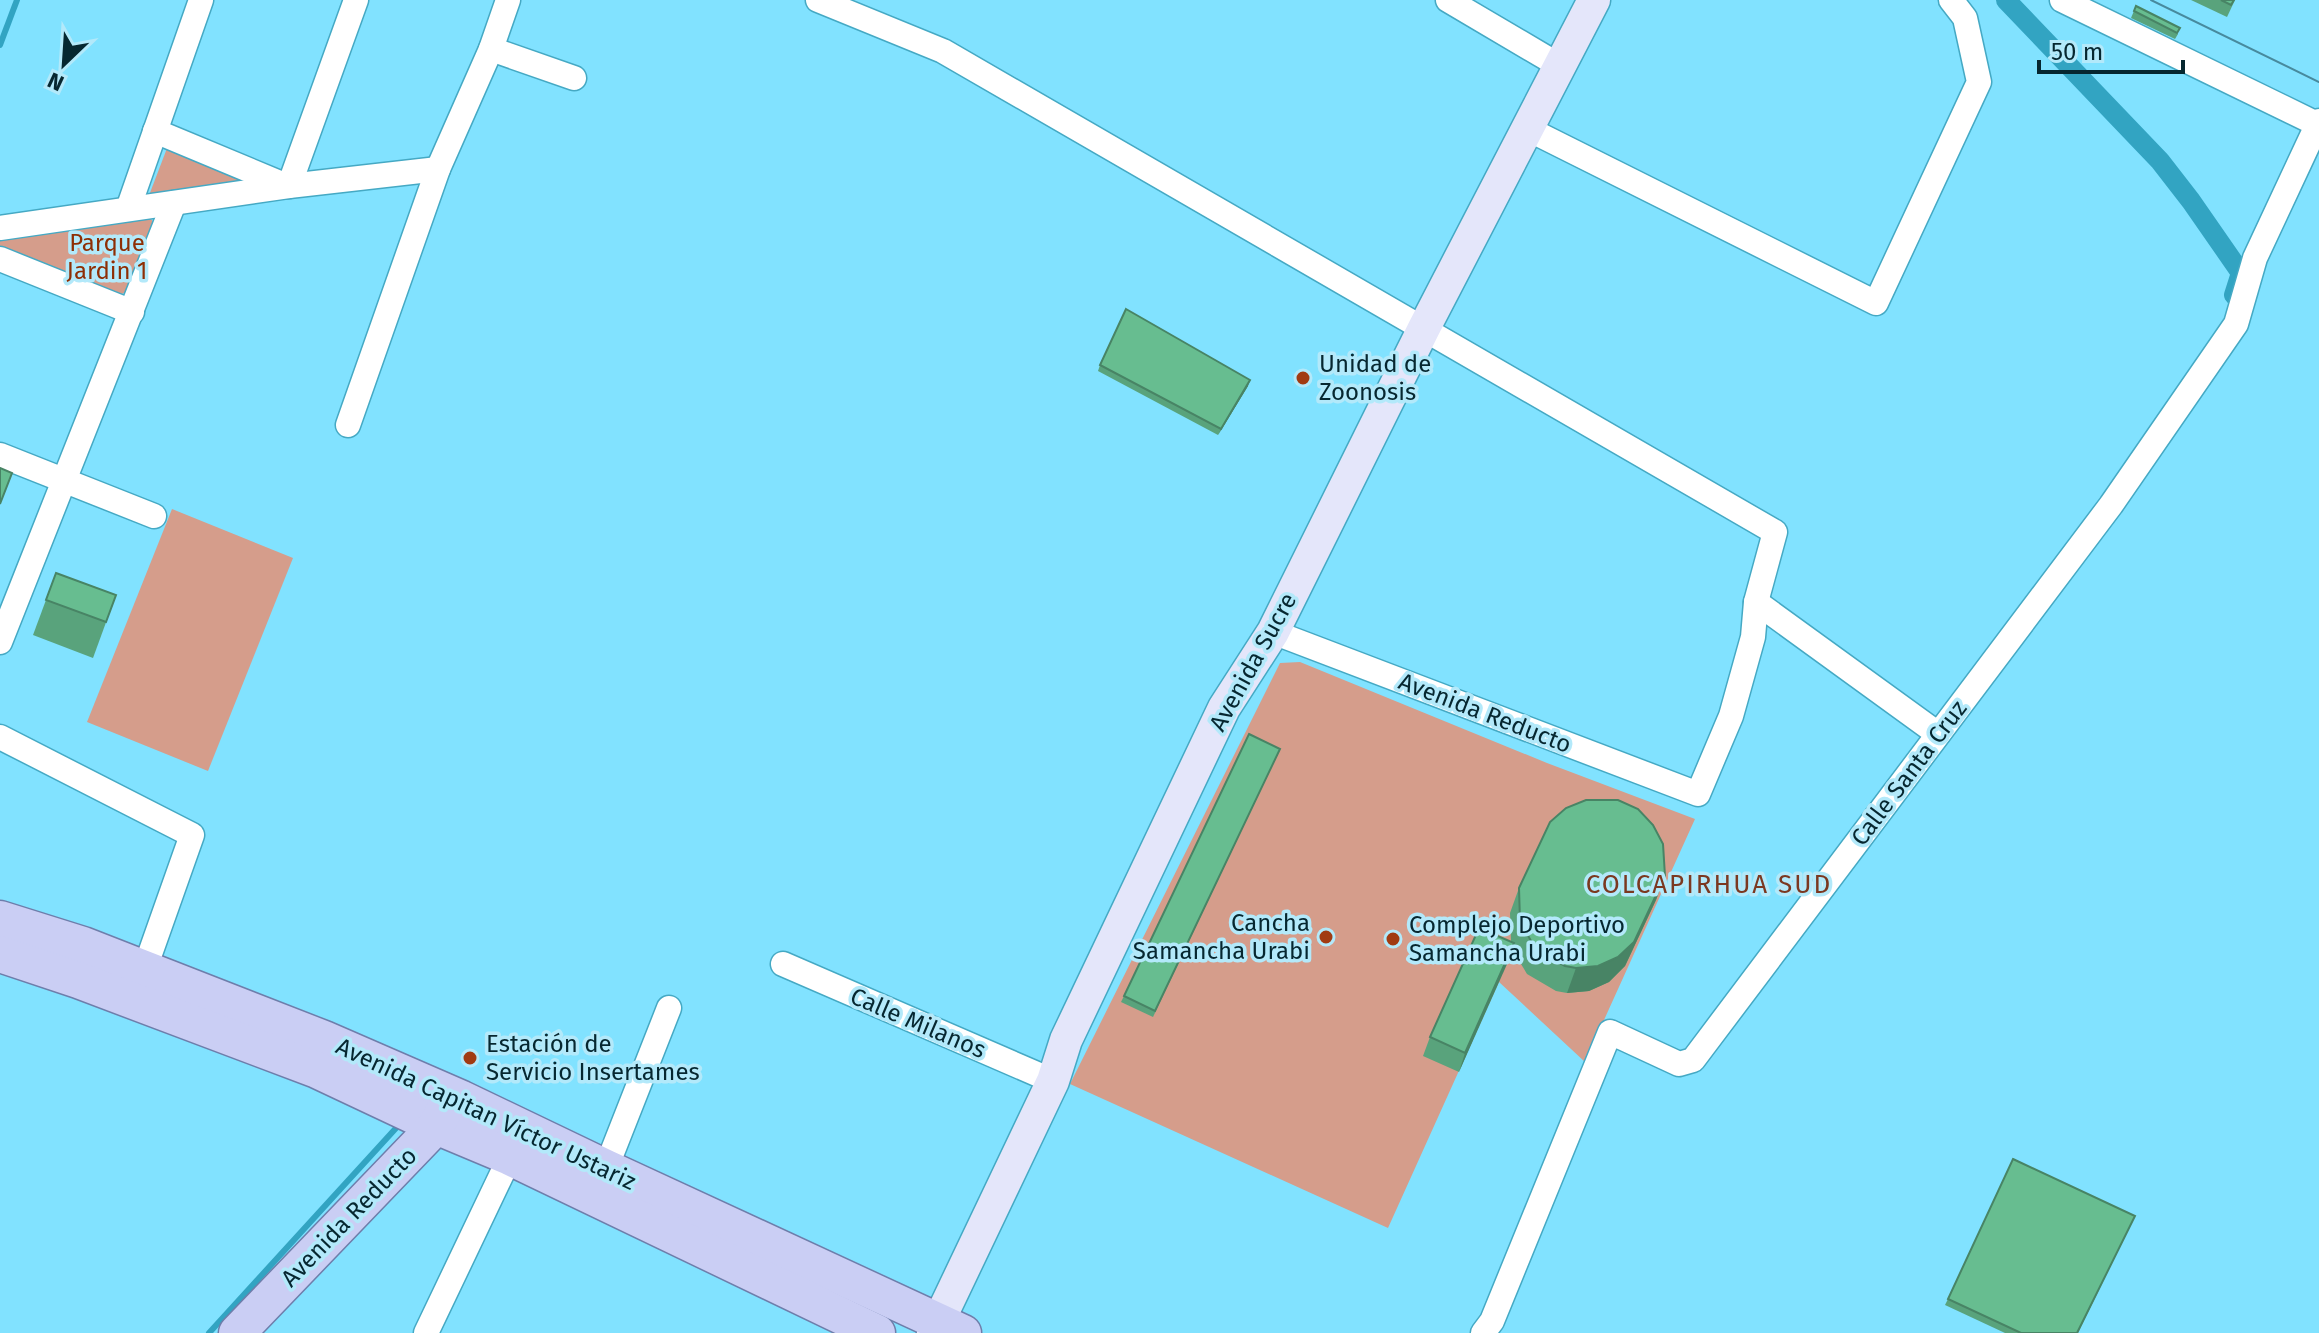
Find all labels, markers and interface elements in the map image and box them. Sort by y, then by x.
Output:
north arrow [24,24,104,104]
scale bar [2039,24,2183,74]
text: 50 m [2051,38,2103,66]
text: N [43,66,68,97]
park label: Parque Jardin 1 [67,229,147,285]
place label: Unidad de Zoonosis [1319,350,1431,406]
marker: Unidad de Zoonosis [1294,369,1312,387]
street label: Avenida Sucre [1204,588,1302,736]
street label: Avenida Reducto [1395,667,1575,759]
street label: Calle Santa Cruz [1845,695,1973,851]
district label: COLCAPIRHUA SUD [1586,869,1832,900]
place label: Cancha Samancha Urabi [1133,909,1310,965]
place label: Complejo Deportivo Samancha Urabi [1409,911,1625,967]
marker: Cancha Samancha Urabi [1317,928,1335,946]
marker: Complejo Deportivo Samancha Urabi [1384,930,1402,948]
street label: Calle Milanos [846,982,990,1064]
place label: Estación de Servicio Insertames [486,1030,700,1086]
street label: Avenida Capitan Víctor Ustariz [332,1032,640,1196]
marker: Estación de Servicio Insertames [461,1049,479,1067]
street label: Avenida Reducto [276,1142,422,1292]

